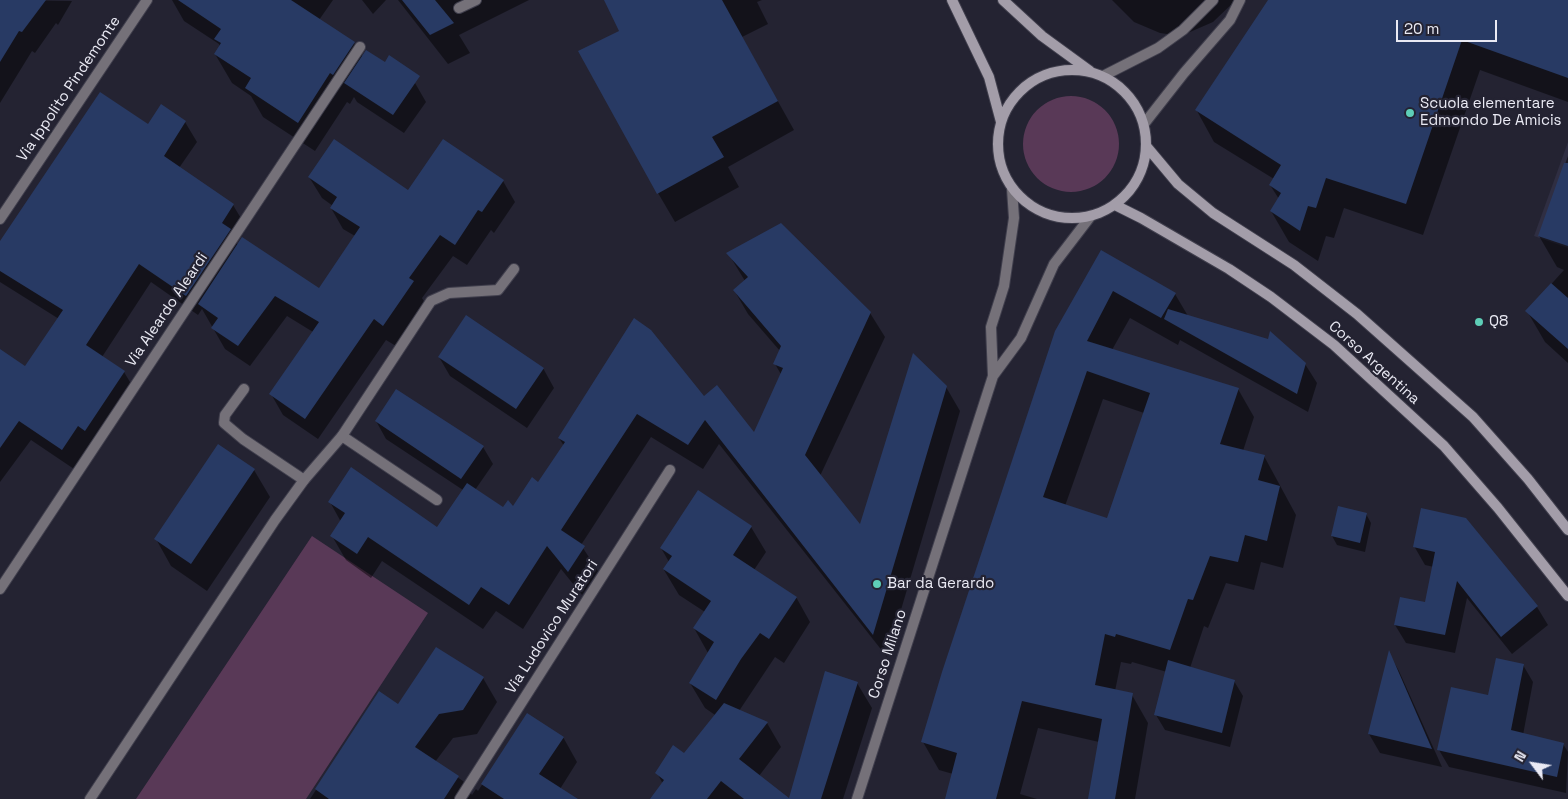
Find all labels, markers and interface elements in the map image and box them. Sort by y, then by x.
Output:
scale bar [1398,10,1499,42]
street label: Via Ippolito Pindemonte [13,13,125,165]
text: 20 m [1404,19,1439,38]
place label: Scuola elementare Edmondo De Amicis [1420,95,1562,130]
marker: Scuola elementare Edmondo De Amicis [1404,107,1416,119]
street label: Via Aleardo Aleardi [122,250,212,370]
place label: Q8 [1489,313,1508,331]
marker: Q8 [1473,316,1485,328]
street label: Corso Argentina [1325,317,1423,409]
street label: Via Ludovico Muratori [502,557,602,697]
place label: Bar da Gerardo [887,575,994,593]
marker: Bar da Gerardo [871,578,883,590]
street label: Corso Milano [865,607,911,701]
north arrow [1508,739,1558,789]
text: N [1510,748,1530,765]

